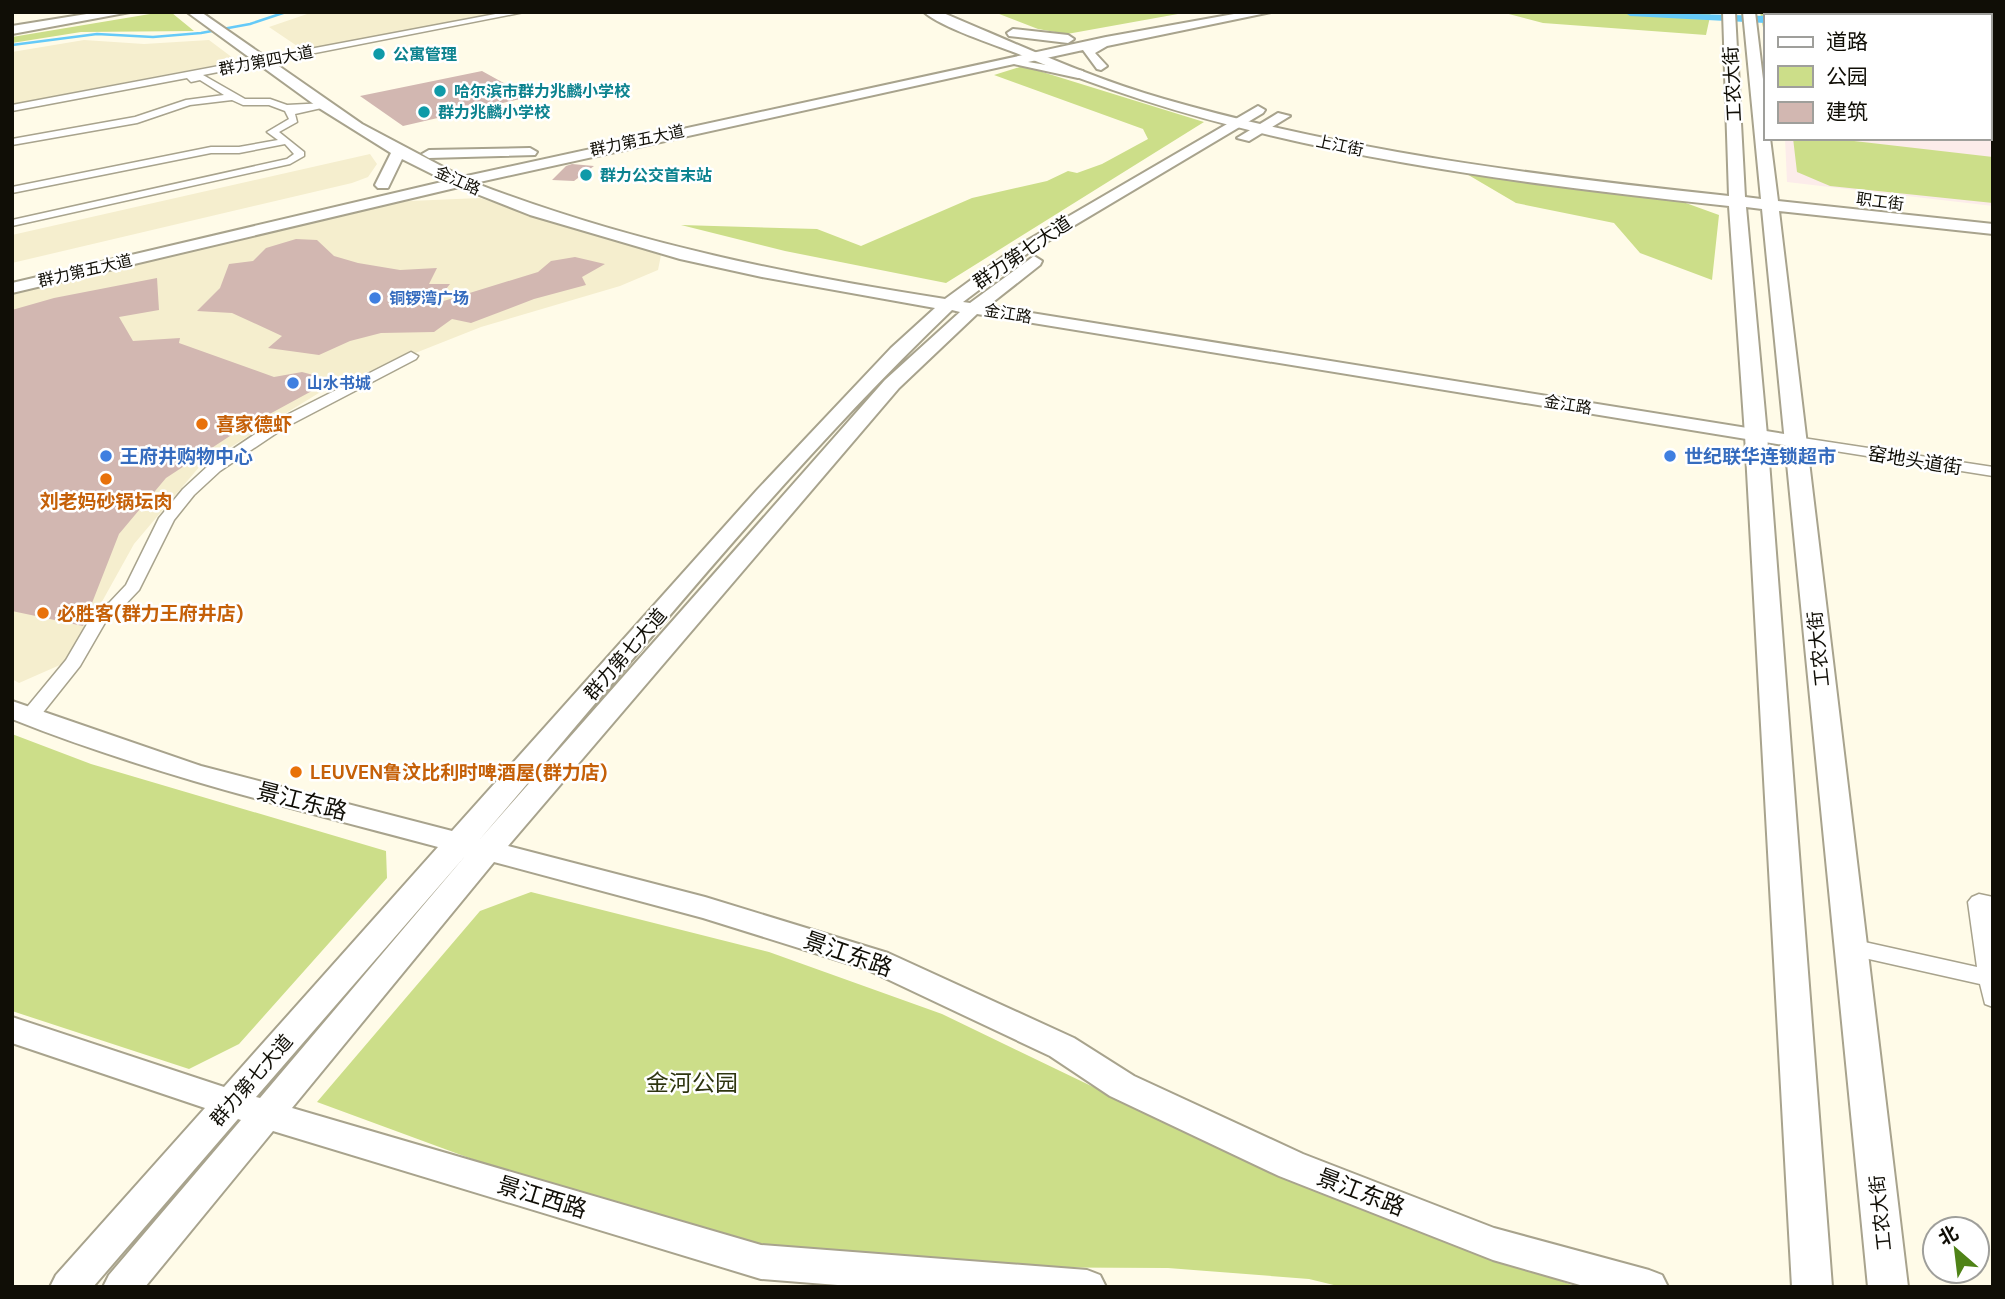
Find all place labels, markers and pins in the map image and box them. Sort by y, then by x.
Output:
place label: 公寓管理 [393,44,457,65]
marker: 公寓管理 [371,46,387,62]
place label: 哈尔滨市群力兆麟小学校 [454,81,631,102]
marker: 哈尔滨市群力兆麟小学校 [432,83,448,99]
place label: 群力兆麟小学校 [438,102,551,123]
marker: 群力兆麟小学校 [416,104,432,120]
place label: 群力公交首末站 [600,165,712,186]
marker: 群力公交首末站 [578,167,594,183]
place label: 铜锣湾广场 [389,288,469,309]
marker: 铜锣湾广场 [367,290,383,306]
place label: 山水书城 [307,373,371,394]
marker: 山水书城 [285,375,301,391]
place label: 喜家德虾 [216,412,292,437]
marker: 喜家德虾 [194,416,210,432]
place label: 王府井购物中心 [120,444,253,469]
place label: 世纪联华连锁超市 [1684,444,1836,469]
marker: 王府井购物中心 [98,448,114,464]
marker: 世纪联华连锁超市 [1662,448,1678,464]
marker: 刘老妈砂锅坛肉 [98,471,114,487]
place label: 刘老妈砂锅坛肉 [39,489,173,514]
place label: 必胜客(群力王府井店) [57,601,243,626]
marker: 必胜客(群力王府井店) [35,605,51,621]
place label: LEUVEN鲁汶比利时啤酒屋(群力店) [310,760,607,785]
marker: LEUVEN鲁汶比利时啤酒屋(群力店) [288,764,304,780]

